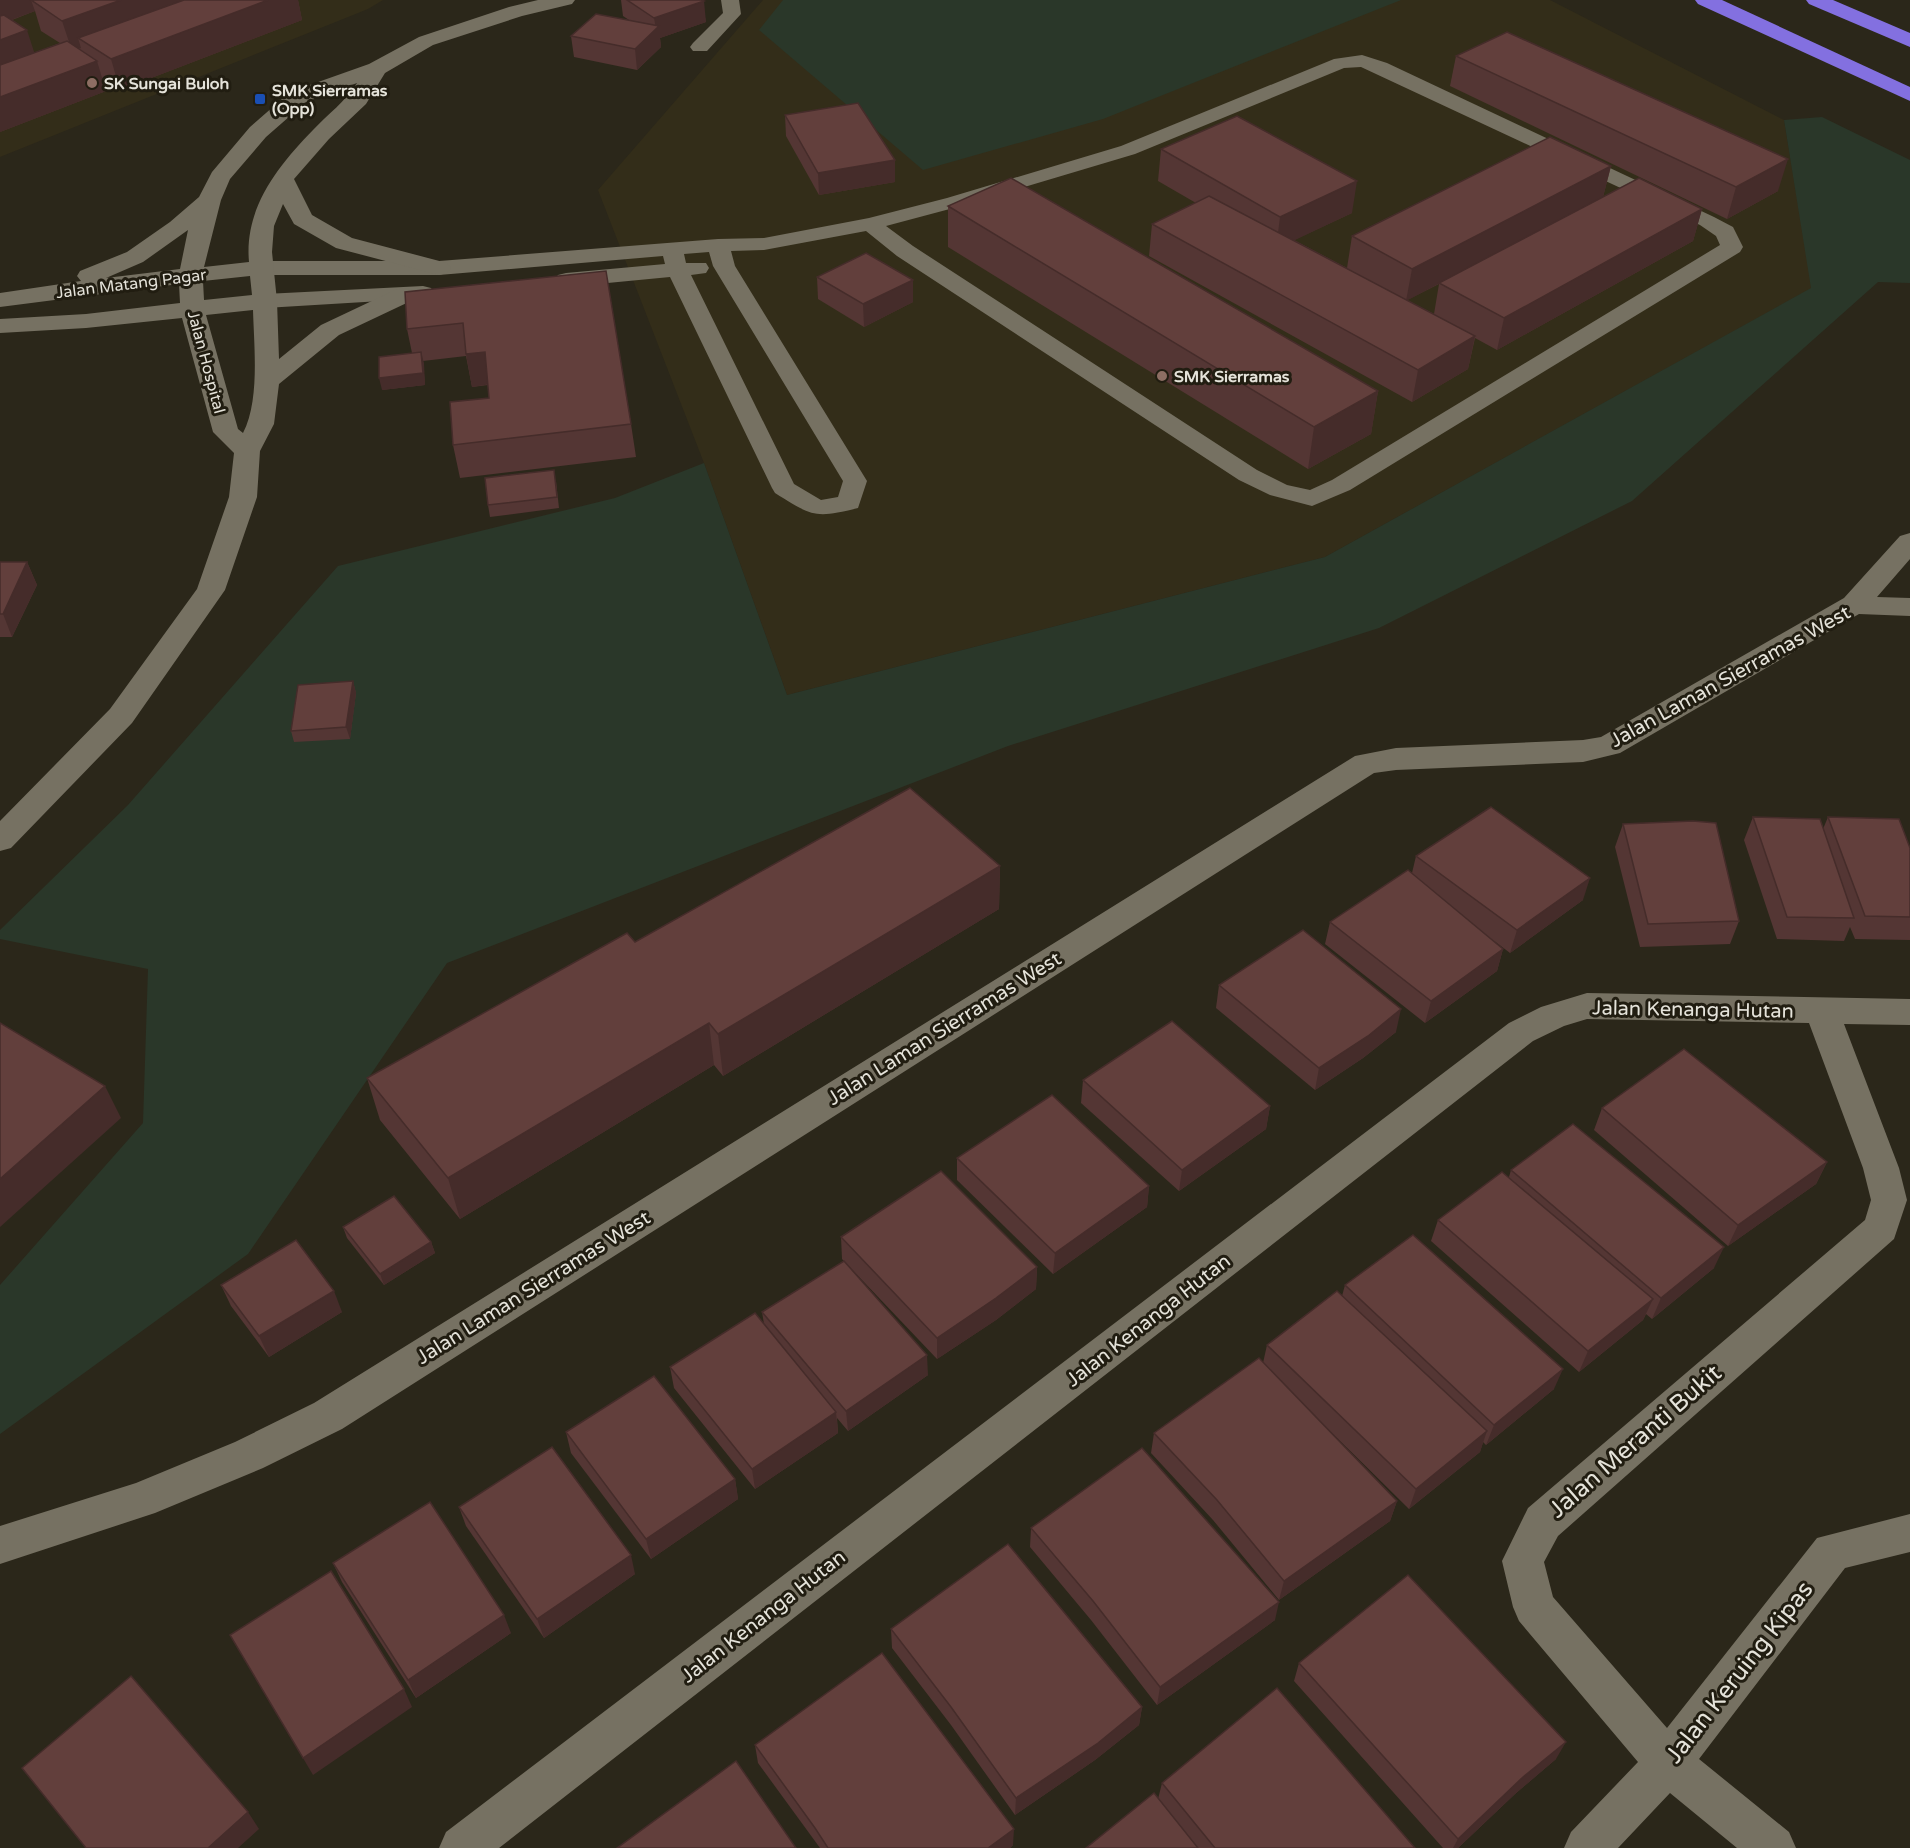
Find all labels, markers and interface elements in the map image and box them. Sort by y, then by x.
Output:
place label: SK Sungai Buloh [104,74,229,94]
marker: SK Sungai Buloh [85,76,99,90]
place label: SMK Sierramas (Opp) [272,81,388,119]
marker: SMK Sierramas (Opp) [253,92,267,106]
street label: Jalan Matang Pagar [55,265,208,303]
street label: Jalan Hospital [183,309,229,416]
place label: SMK Sierramas [1174,367,1290,387]
marker: SMK Sierramas [1155,369,1169,383]
street label: Jalan Laman Sierramas West [1606,600,1855,753]
street label: Jalan Laman Sierramas West [823,947,1066,1111]
street label: Jalan Kenanga Hutan [1592,996,1794,1024]
street label: Jalan Laman Sierramas West [412,1206,655,1370]
street label: Jalan Kenanga Hutan [1062,1249,1235,1392]
street label: Jalan Meranti Bukit [1543,1359,1728,1524]
street label: Jalan Kenanga Hutan [677,1545,850,1688]
street label: Jalan Keruing Kipas [1659,1576,1819,1769]

